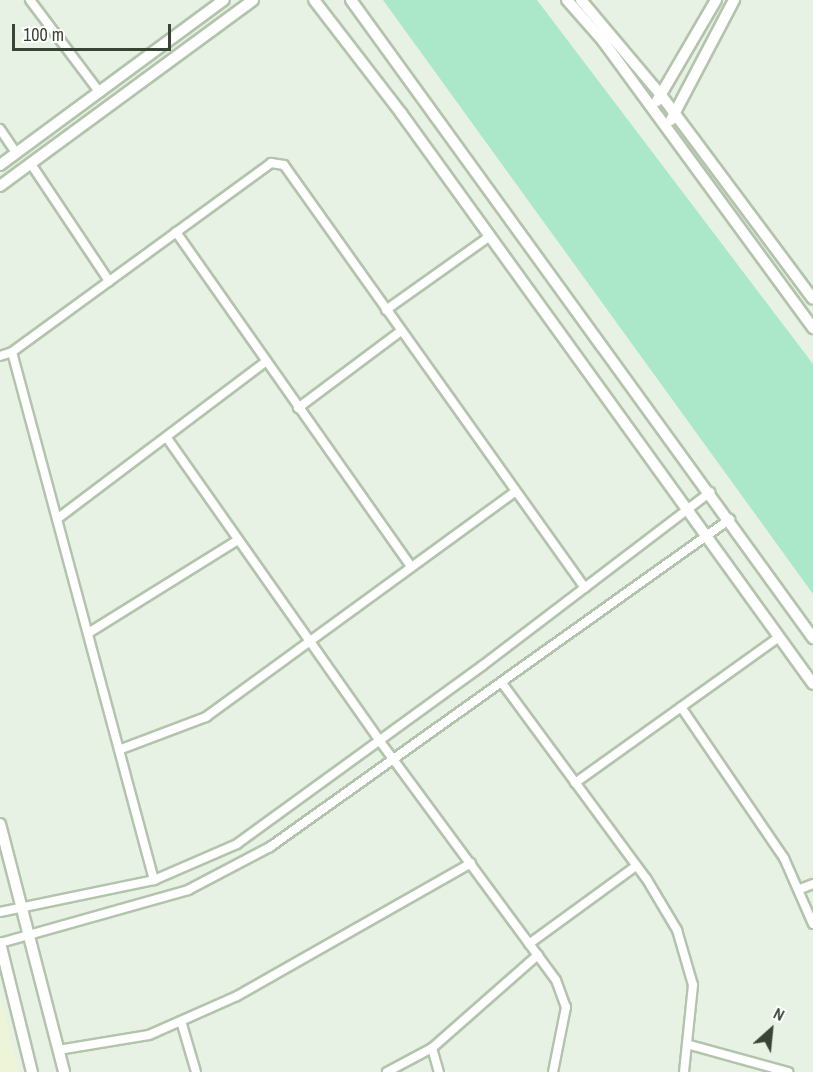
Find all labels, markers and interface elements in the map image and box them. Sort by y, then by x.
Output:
scale bar [15,12,174,50]
text: 100 m [23,22,64,47]
north arrow [741,1000,801,1060]
text: N [770,1002,788,1026]

